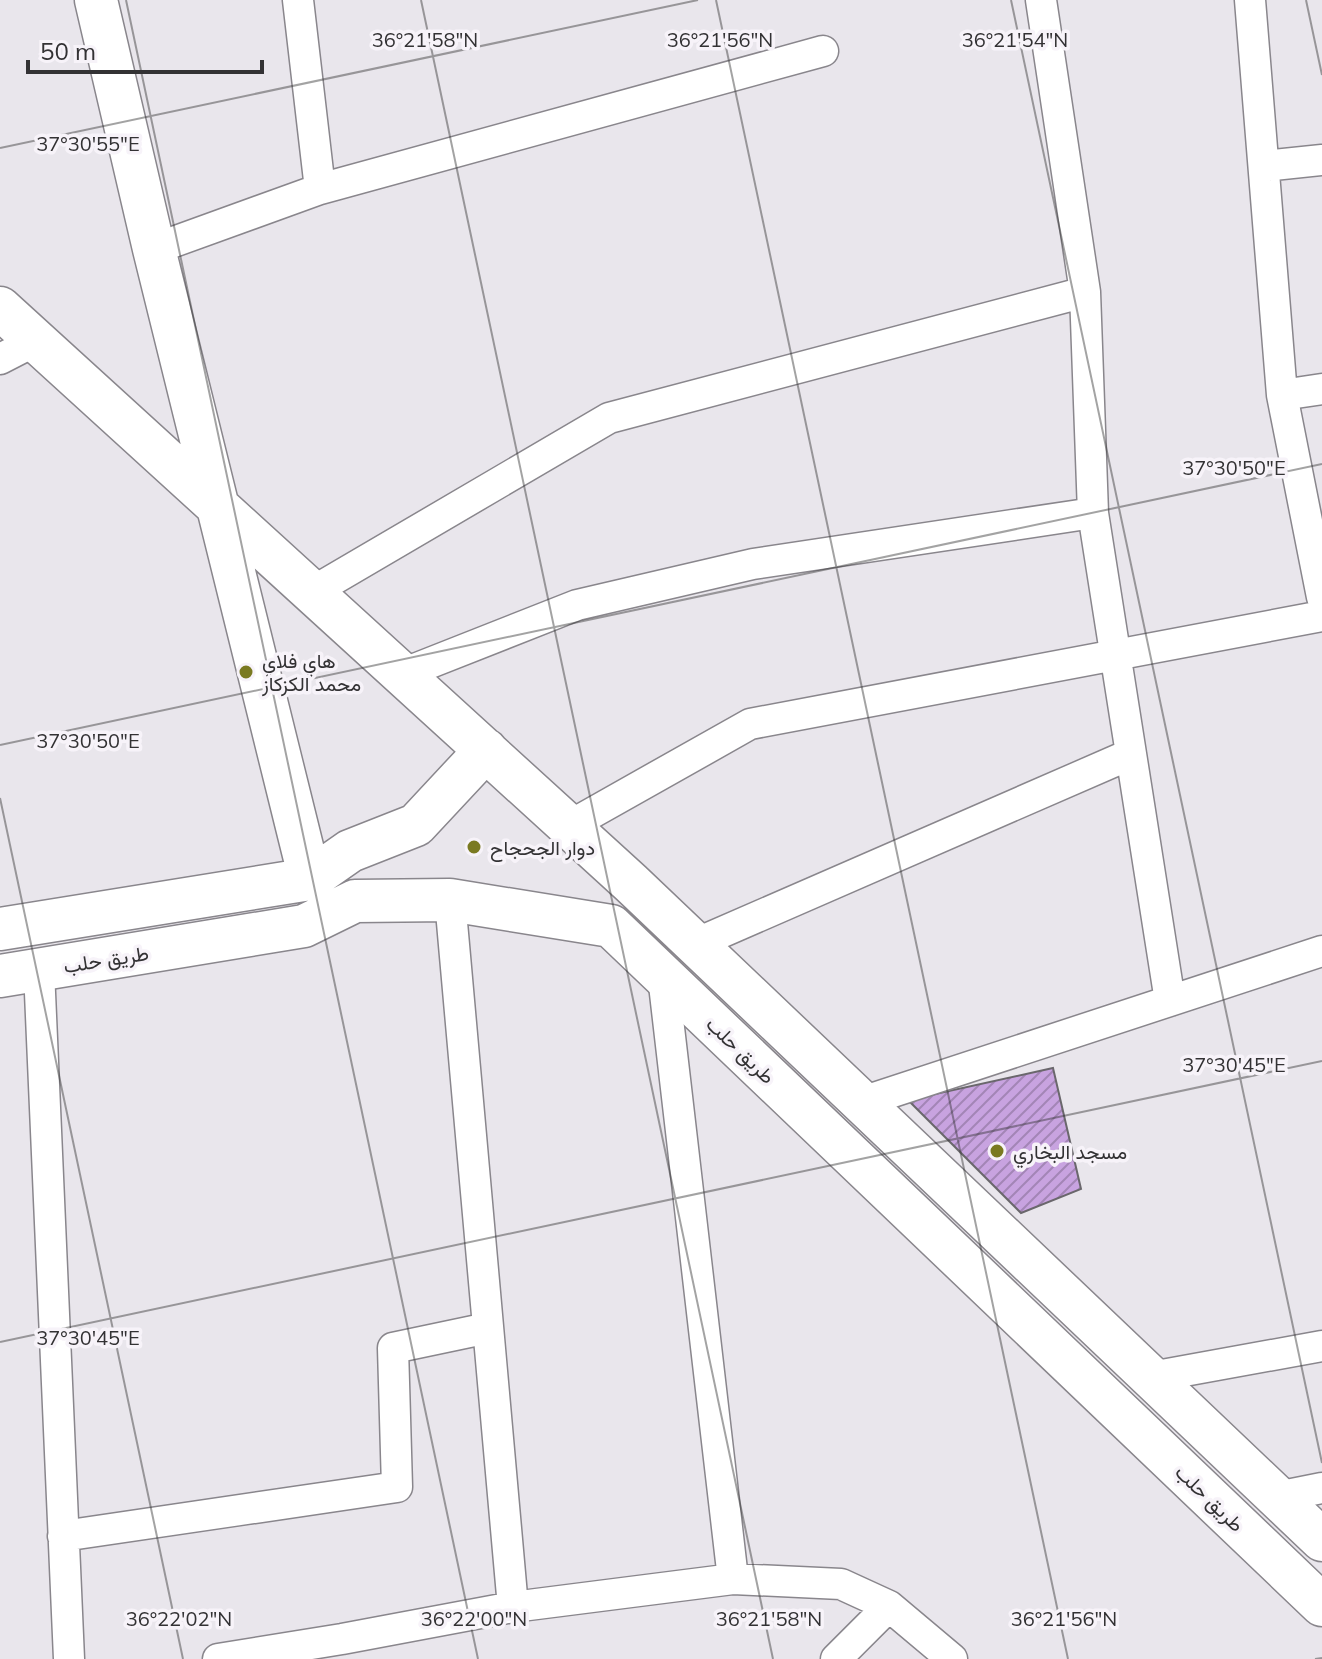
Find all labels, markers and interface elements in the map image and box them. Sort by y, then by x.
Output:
scale bar [28,24,262,74]
text: 36°21'58"N [372,27,478,52]
text: 36°21'56"N [667,27,773,52]
text: 36°21'54"N [962,27,1068,52]
text: 50 m [40,36,96,66]
text: 37°30'55"E [36,131,140,156]
text: 37°30'50"E [1182,455,1286,480]
place label: هاي فلاي محمد الكزكاز [261,648,361,697]
marker: هاي فلاي محمد الكزكاز [237,663,255,681]
text: 37°30'50"E [36,728,140,753]
place label: دوار الجحجاح [490,835,595,862]
marker: دوار الجحجاح [465,838,483,856]
street label: طريق حلب [62,940,151,979]
street label: طريق حلب [701,1011,781,1090]
text: 37°30'45"E [1182,1052,1286,1077]
place label: مسجد البخاري [1013,1139,1127,1169]
marker: مسجد البخاري [988,1142,1006,1160]
text: 37°30'45"E [36,1325,140,1350]
street label: طريق حلب [1170,1459,1250,1538]
text: 36°22'02"N [126,1606,232,1631]
text: 36°22'00"N [421,1606,527,1631]
text: 36°21'58"N [716,1606,822,1631]
text: 36°21'56"N [1011,1606,1117,1631]

